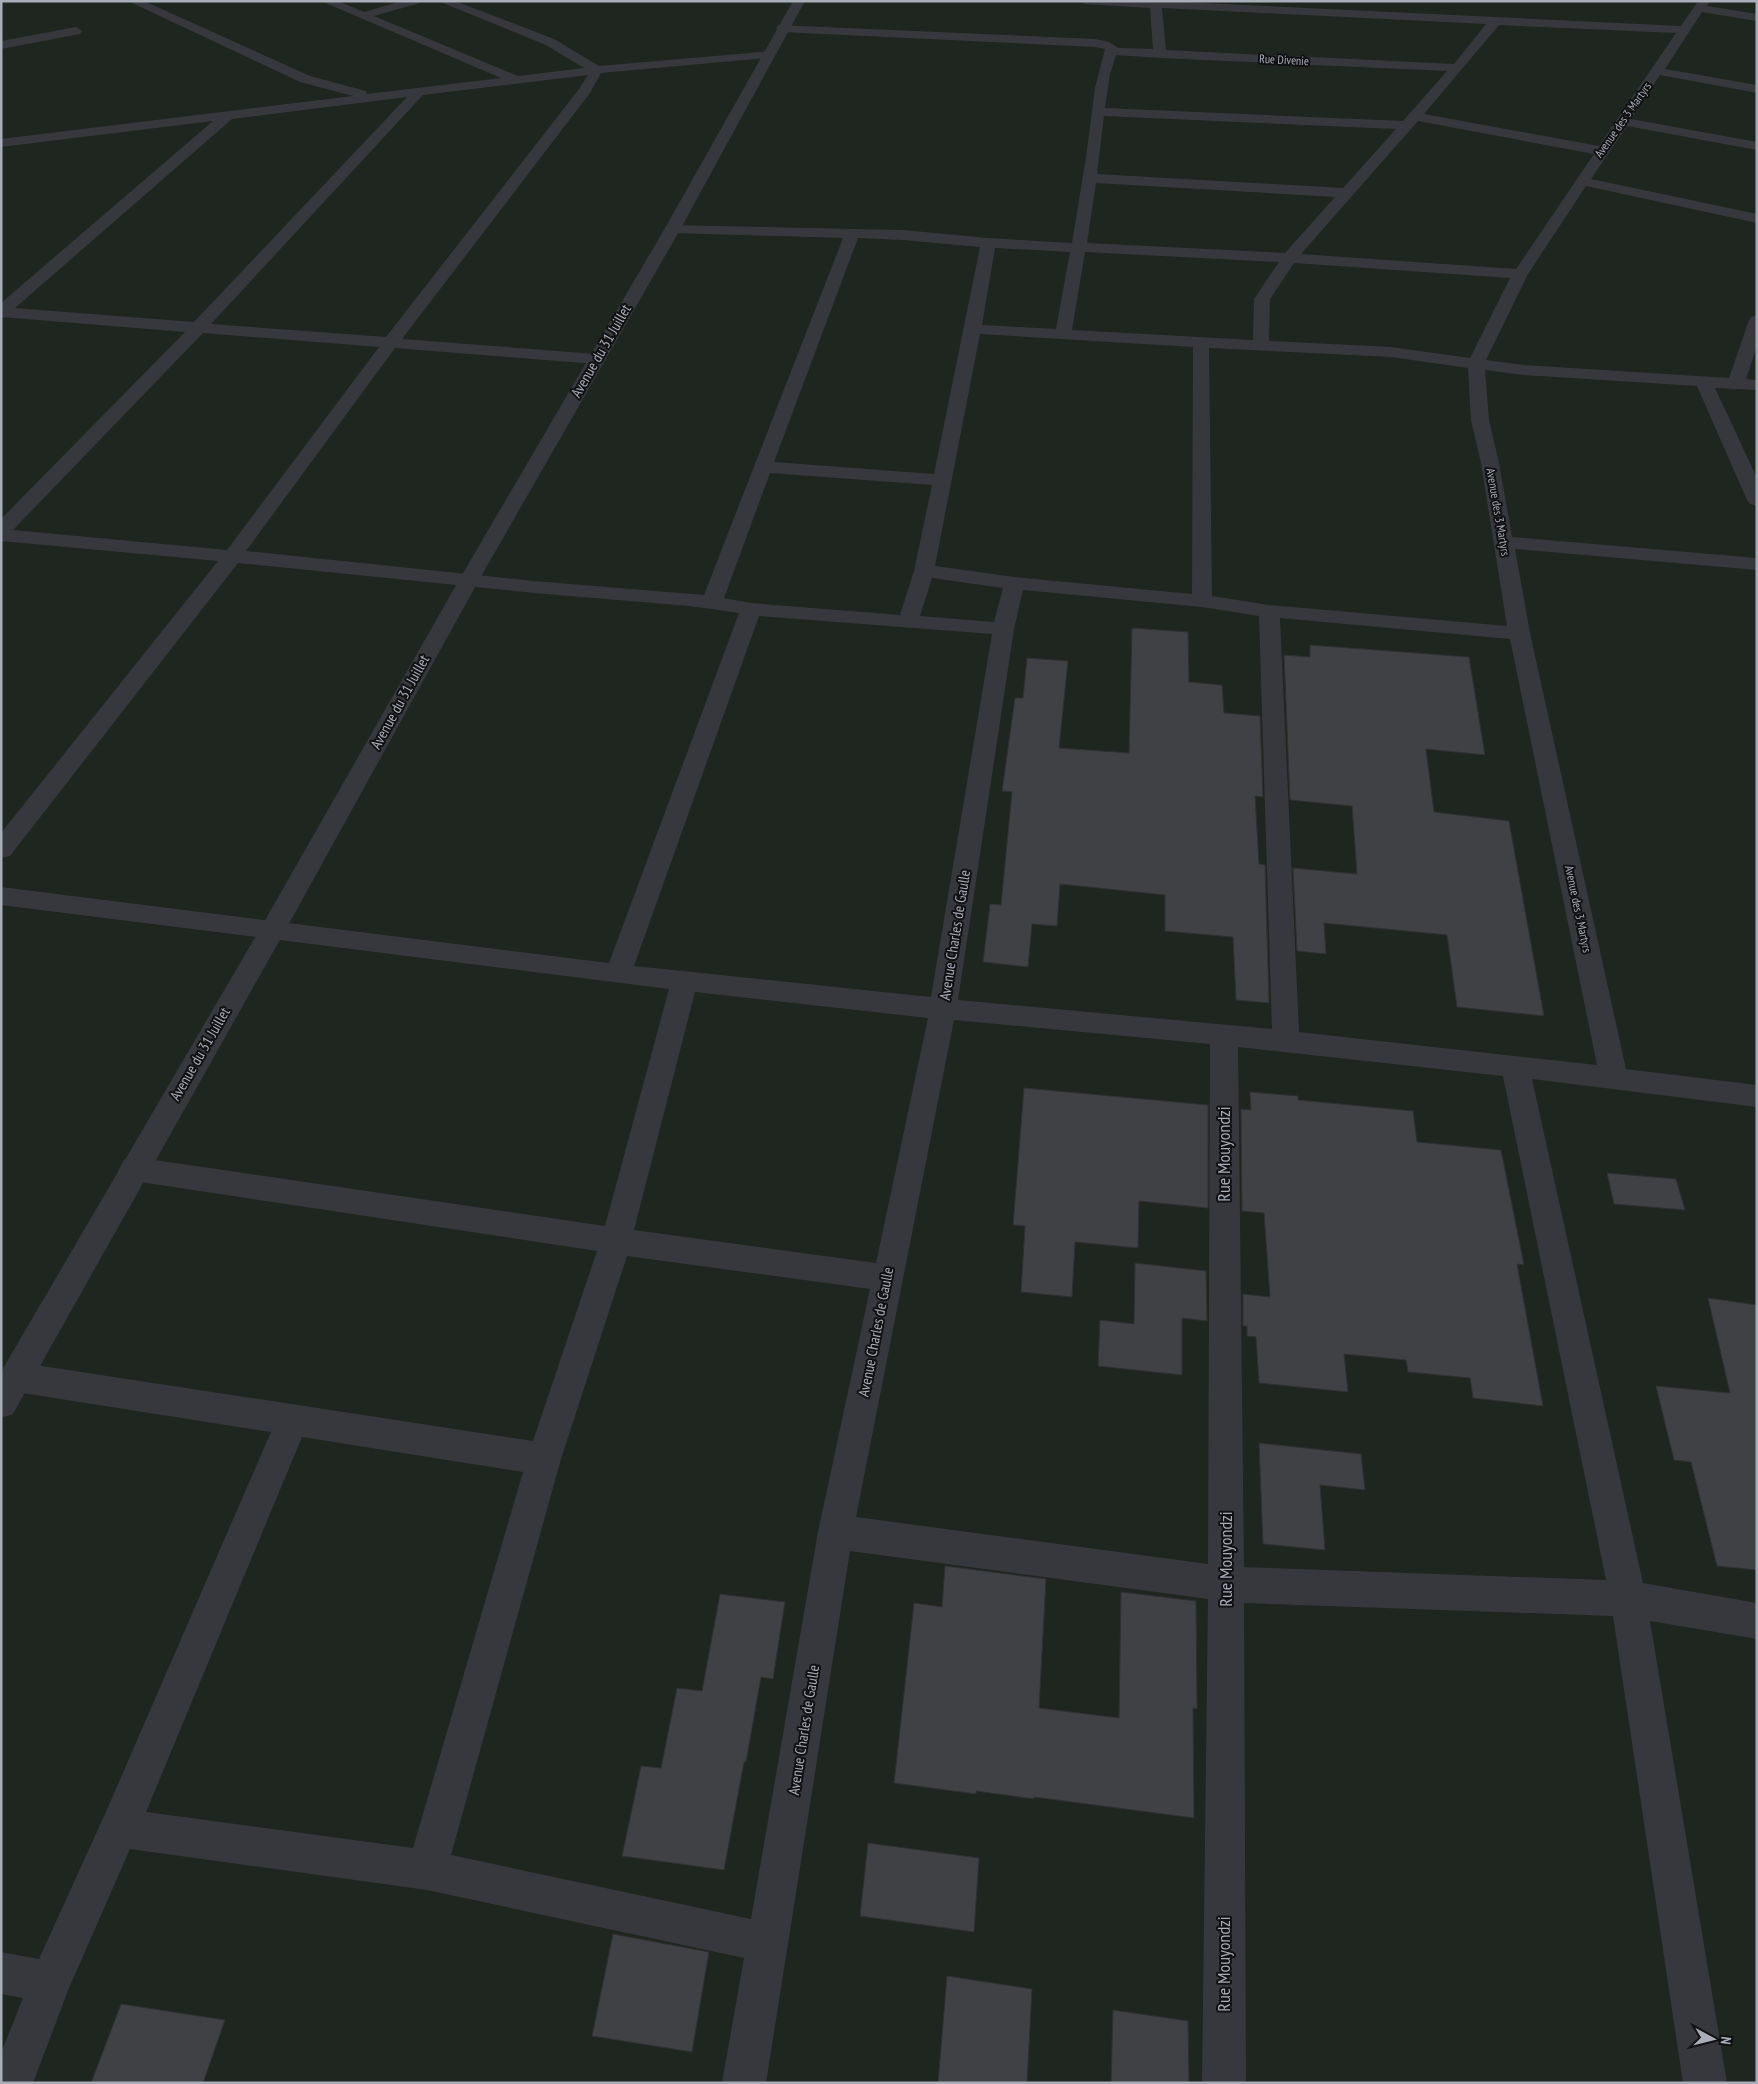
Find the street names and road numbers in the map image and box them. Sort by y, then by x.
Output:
street label: Rue Divenie [1259,51,1309,68]
street label: Avenue des 3 Martyrs [1591,79,1654,160]
street label: Avenue du 31 Juillet [566,301,635,401]
street label: Avenue des 3 Martyrs [1483,467,1514,557]
street label: Avenue du 31 Juillet [366,651,433,752]
street label: Avenue des 3 Martyrs [1562,864,1595,954]
street label: Avenue Charles de Gaulle [935,868,974,1001]
street label: Avenue du 31 Juillet [165,1004,234,1104]
street label: Rue Mouyondzi [1212,1106,1235,1202]
street label: Avenue Charles de Gaulle [854,1266,897,1398]
street label: Rue Mouyondzi [1214,1511,1237,1607]
street label: Avenue Charles de Gaulle [784,1663,823,1796]
street label: Rue Mouyondzi [1212,1916,1235,2012]

